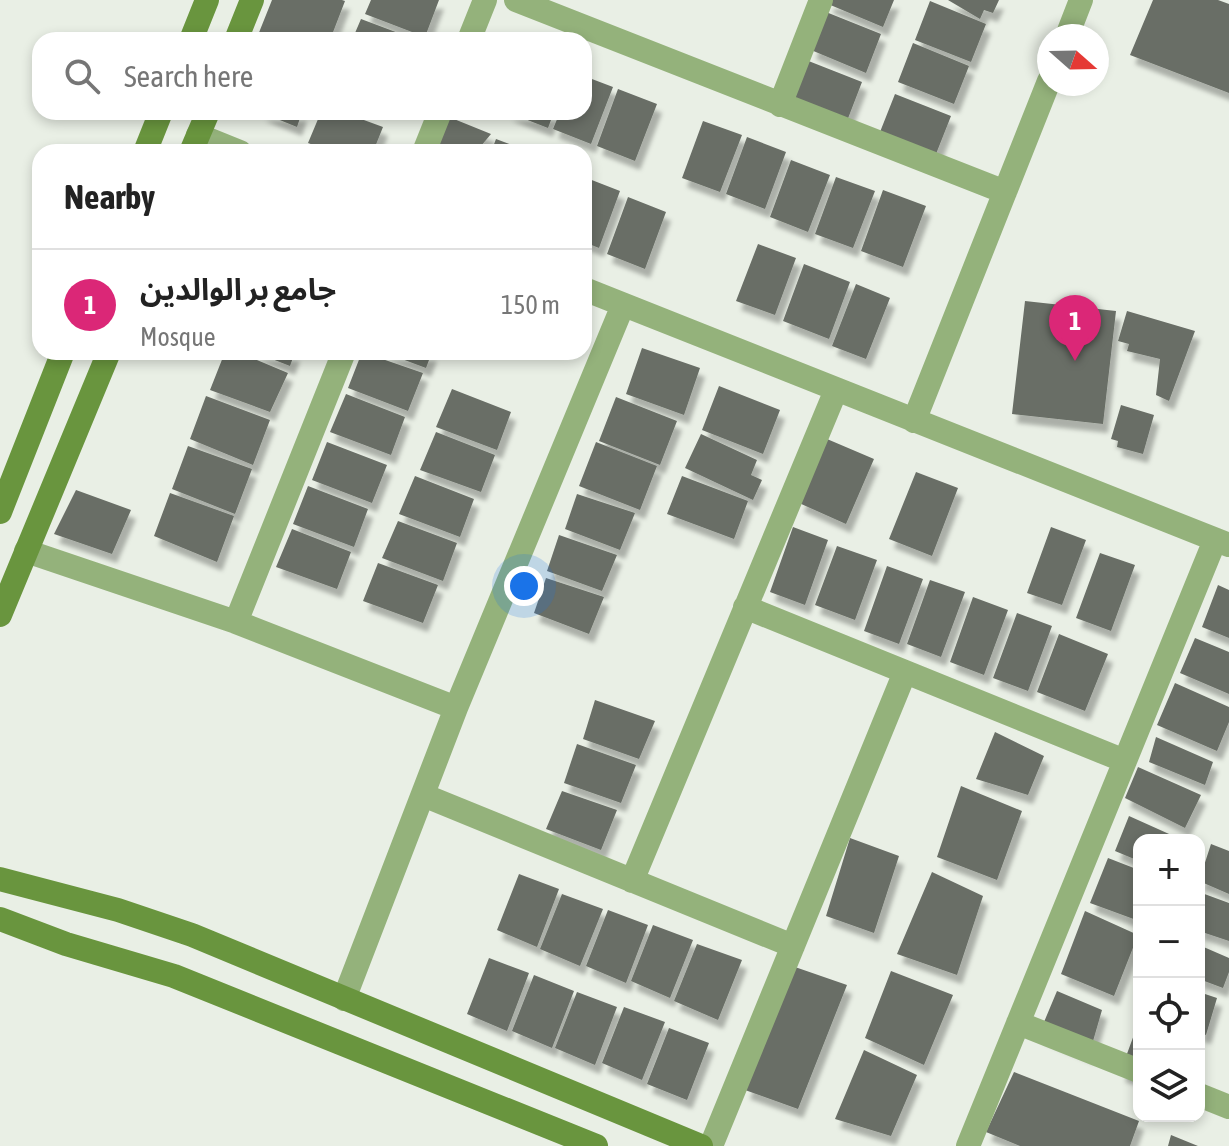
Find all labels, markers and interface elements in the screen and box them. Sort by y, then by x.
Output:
north arrow [1037,24,1109,96]
search box [32,32,592,120]
icon: search [60,54,104,98]
text: Search here [124,59,253,93]
text: Nearby [64,177,155,216]
text: جامع بر الوالدين [140,272,336,306]
text: 1 [84,290,96,320]
text: 150 m [501,290,560,320]
pin: 1 [1049,295,1101,361]
text: Mosque [140,322,216,352]
your location [504,566,544,606]
map controls [1133,834,1205,1122]
button: + [1133,834,1205,906]
button: − [1133,906,1205,978]
button: locate [1133,978,1205,1050]
button: layers [1133,1050,1205,1122]

